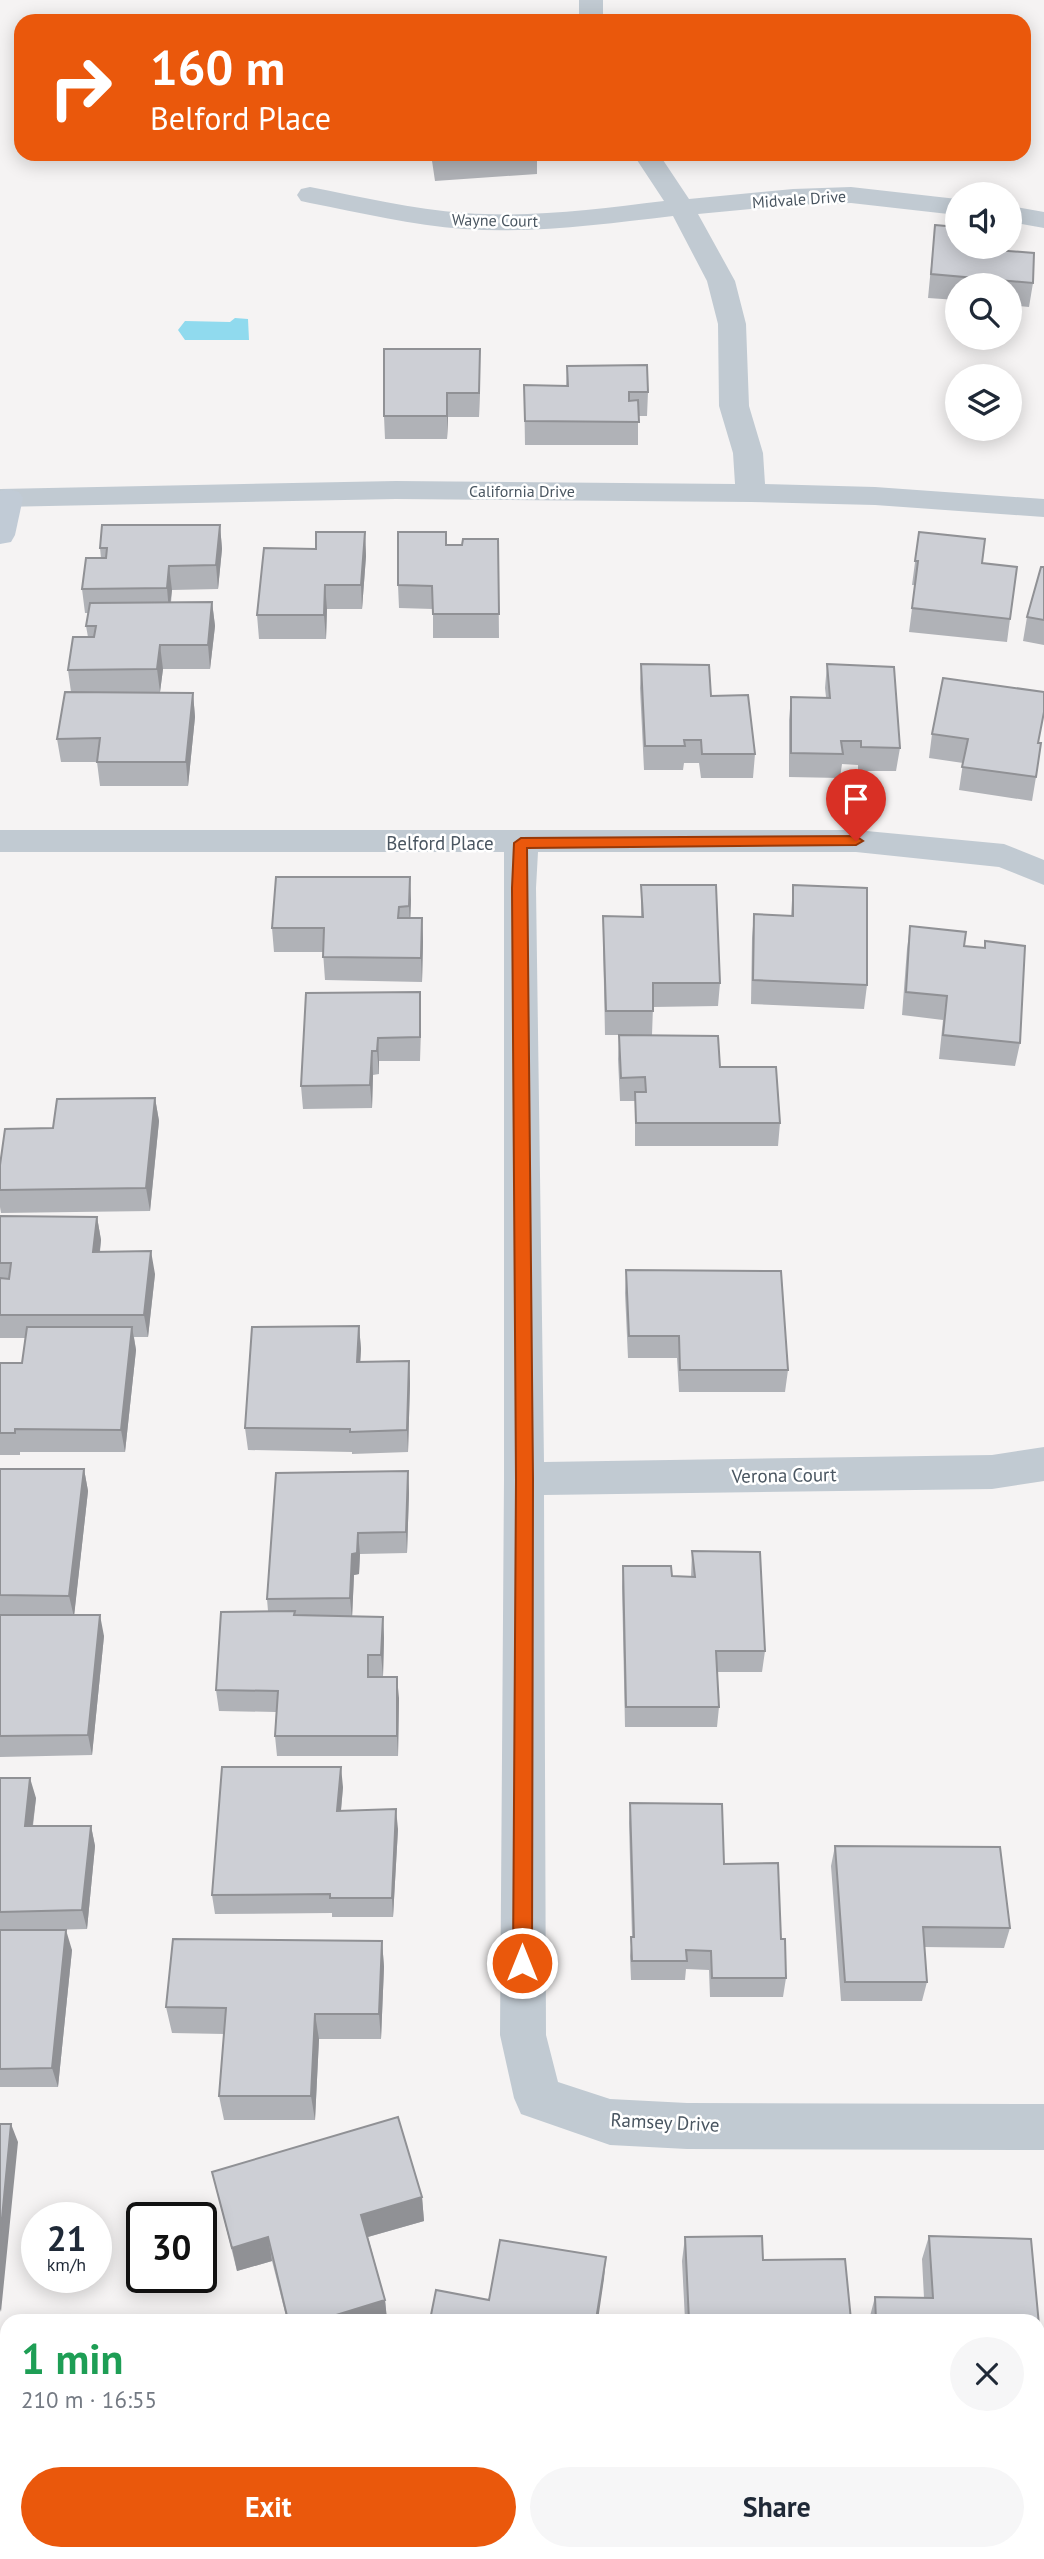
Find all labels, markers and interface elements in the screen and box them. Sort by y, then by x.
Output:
text: 160 m [150,35,285,99]
icon: right [35,42,126,133]
text: Belford Place [150,97,331,139]
map controls [945,182,1022,441]
button: sound [945,182,1022,259]
street label: Midvale Drive [751,186,847,212]
street label: Wayne Court [452,209,539,231]
button: search [945,273,1022,350]
button: layers [945,364,1022,441]
street label: California Drive [469,481,575,501]
pin [826,769,886,841]
icon: arrive [837,780,875,818]
street label: Belford Place [386,831,494,855]
street label: Verona Court [730,1462,837,1488]
position arrow [485,1926,559,2000]
street label: Ramsey Drive [610,2107,720,2137]
speed limit sign: 30 [126,2202,217,2293]
text: 21 [47,2215,86,2261]
text: km/h [47,2253,86,2276]
text: 1 min [21,2331,123,2386]
button: close [950,2337,1024,2411]
text: 210 m · 16:55 [21,2385,157,2414]
button: Exit [21,2467,516,2547]
button: Share [530,2467,1024,2547]

